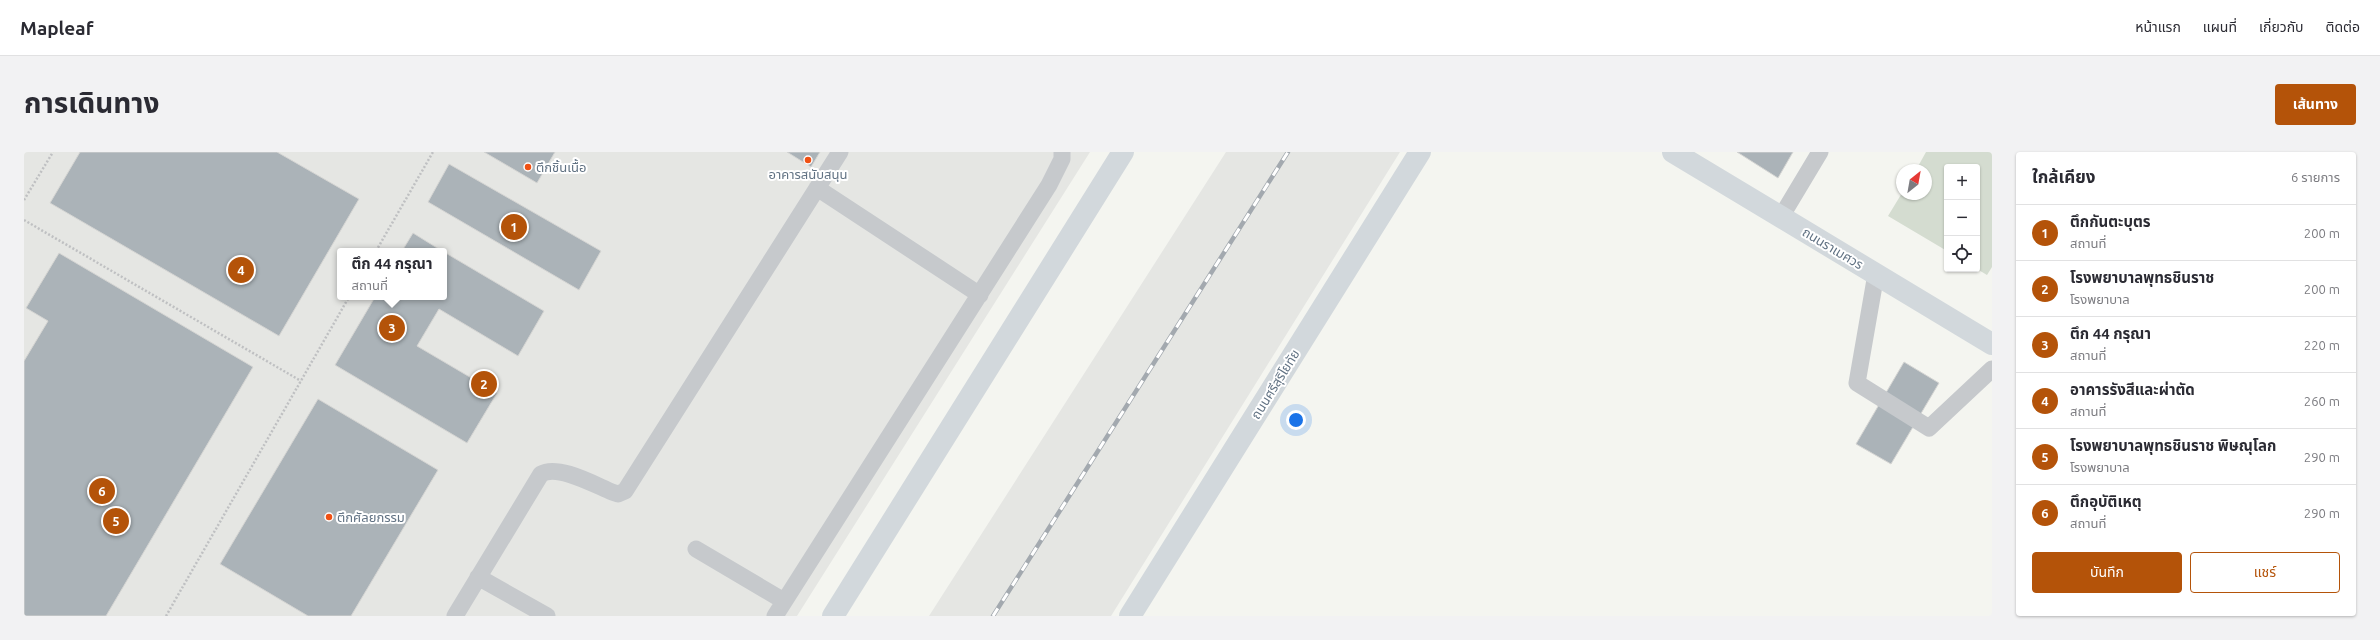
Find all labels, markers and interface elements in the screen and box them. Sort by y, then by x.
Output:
text: Mapleaf [20,17,93,39]
text: หน้าแรก [2135,19,2181,35]
text: แผนที่ [2203,19,2237,35]
text: เกี่ยวกับ [2259,19,2304,35]
text: ติดต่อ [2326,19,2360,35]
button: เส้นทาง [2275,84,2356,125]
text: การเดินทาง [24,87,159,118]
marker: อาคารสนับสนุน [803,155,813,165]
place label: ตึกชิ้นเนื้อ [536,158,586,174]
marker: ตึกชิ้นเนื้อ [523,162,533,172]
north arrow [1896,164,1932,200]
map controls [1944,164,1980,272]
button: + [1944,164,1980,200]
place label: อาคารสนับสนุน [769,167,847,182]
text: ใกล้เคียง [2032,167,2095,186]
text: 6 รายการ [2291,170,2340,184]
button: − [1944,200,1980,236]
pin: 1 [501,212,527,242]
text: ตึกกันตะบุตร [2070,213,2151,230]
street label: ถนนราเมศวร [1800,224,1866,272]
text: 1 [2041,226,2049,240]
text: 200 m [2304,226,2340,240]
button: locate [1944,236,1980,272]
text: สถานที่ [2070,236,2106,250]
popup [337,248,447,300]
pin: 4 [228,255,254,285]
text: ตึก 44 กรุณา [352,255,432,272]
text: โรงพยาบาลพุทธชินราช [2070,269,2214,286]
text: สถานที่ [352,278,388,292]
text: 2 [2041,282,2049,296]
text: 200 m [2304,282,2340,296]
text: โรงพยาบาล [2070,292,2130,306]
pin: 3 [379,313,405,343]
text: ตึก 44 กรุณา [2070,325,2151,342]
text: 3 [2041,338,2049,352]
text: 220 m [2304,338,2340,352]
street label: ถนนศรีสุริโยทัย [1248,347,1303,422]
text: สถานที่ [2070,348,2106,362]
pin: 2 [471,369,497,399]
text: อาคารรังสีและผ่าตัด [2070,381,2195,398]
text: 4 [2041,394,2049,408]
text: 260 m [2304,394,2340,408]
text: สถานที่ [2070,404,2106,418]
your location [1286,410,1306,430]
text: โรงพยาบาลพุทธชินราช พิษณุโลก [2070,437,2276,454]
text: 5 [2041,450,2049,464]
text: 290 m [2304,450,2340,464]
text: โรงพยาบาล [2070,460,2130,474]
pin: 6 [89,476,115,506]
text: ตึกอุบัติเหตุ [2070,493,2142,510]
pin: 5 [103,506,129,536]
text: 6 [2041,506,2049,520]
text: 290 m [2304,506,2340,520]
place label: ตึกศัลยกรรม [337,510,405,524]
marker: ตึกศัลยกรรม [324,512,334,522]
text: สถานที่ [2070,516,2106,530]
button: บันทึก [2032,552,2182,593]
button: แชร์ [2190,552,2340,593]

